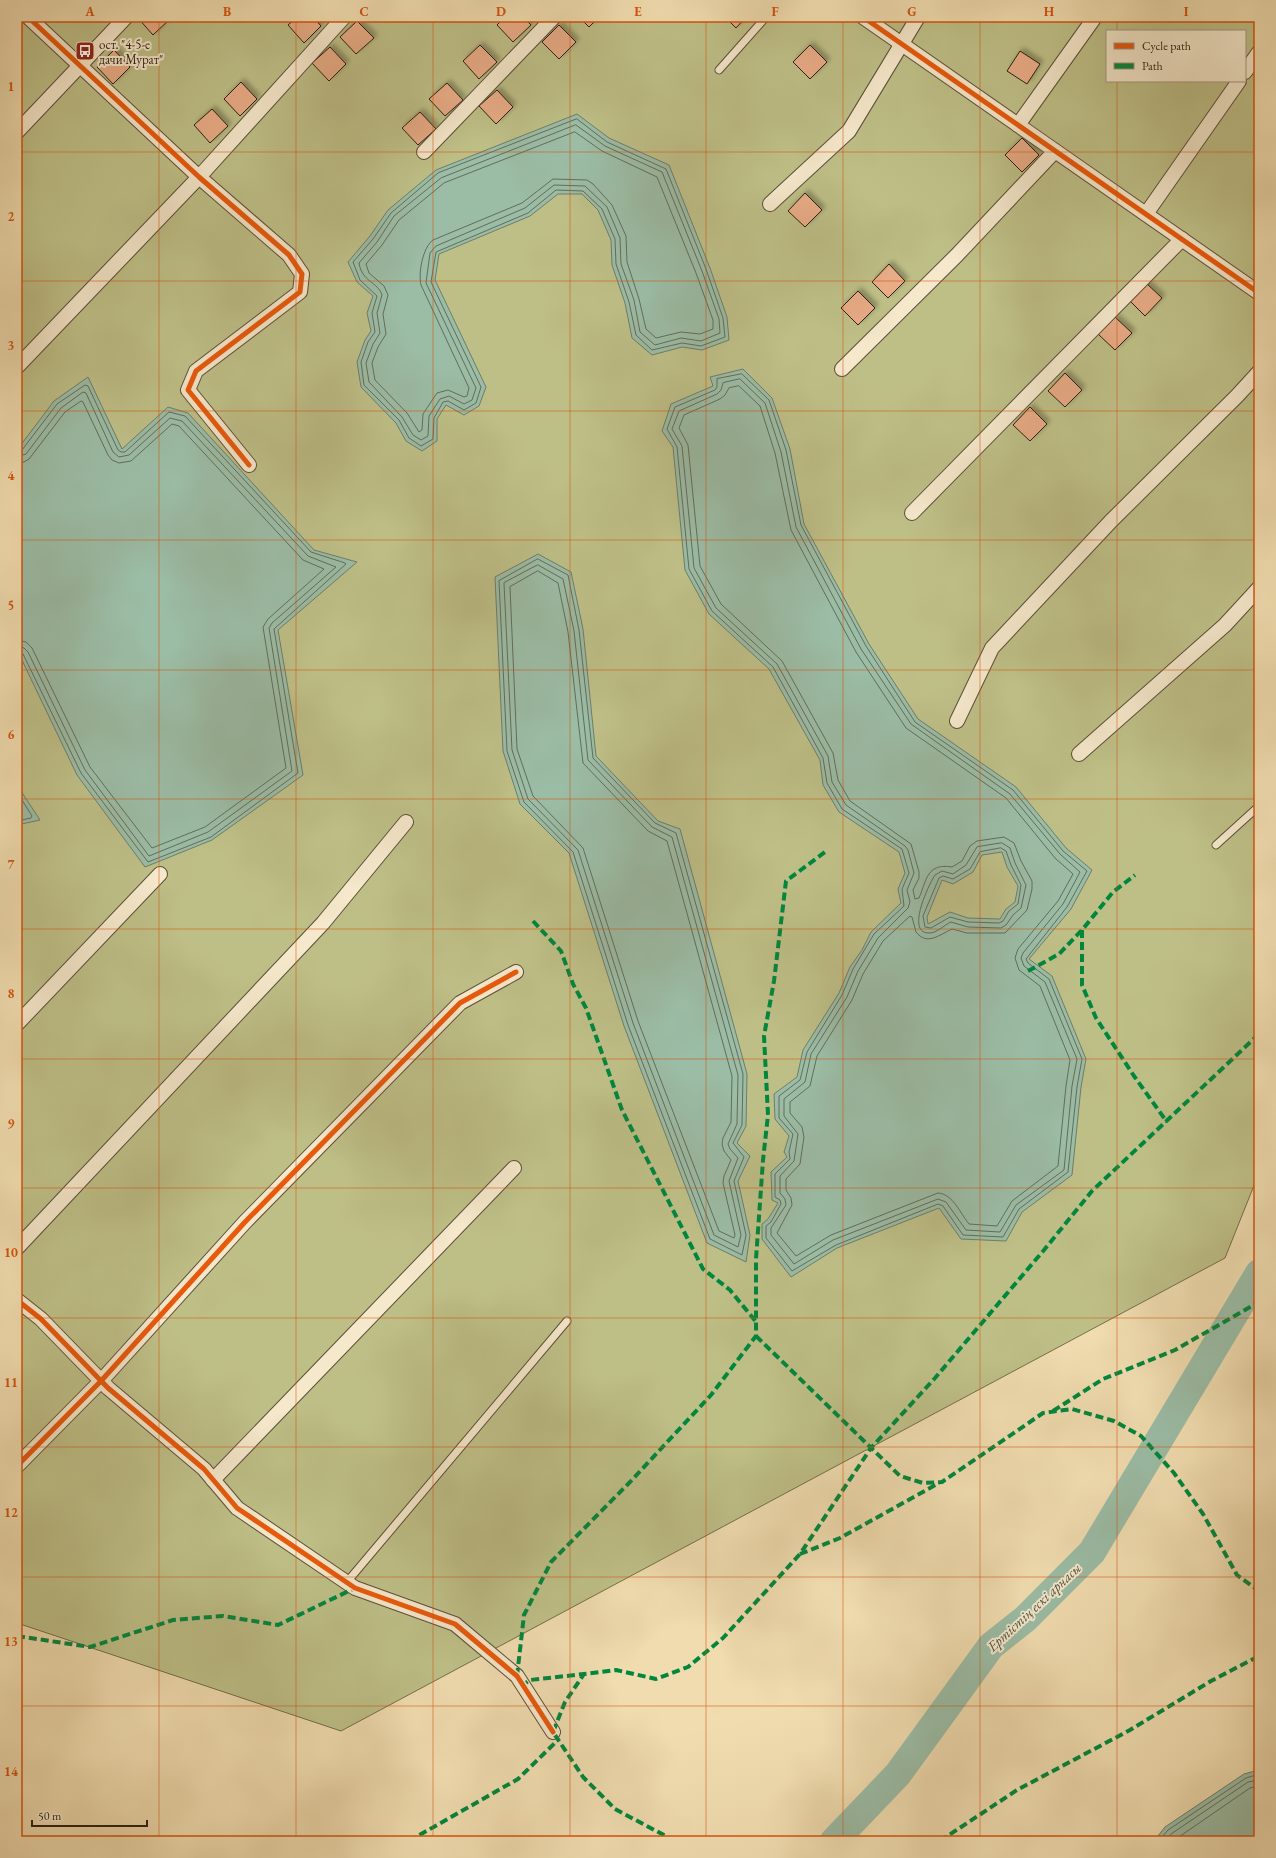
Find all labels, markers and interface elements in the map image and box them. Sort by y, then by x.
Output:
text: A [84,3,95,20]
text: B [223,3,231,20]
text: C [359,3,369,20]
text: D [496,3,506,20]
text: E [634,3,642,20]
text: F [771,3,779,20]
text: G [907,3,917,20]
text: H [1044,3,1055,20]
text: I [1184,3,1189,20]
legend [1106,30,1246,82]
place label: ост. "4-5-е дачи Мурат" [99,36,163,68]
text: Cycle path [1142,38,1191,54]
bus stop icon: ост. "4-5-е дачи Мурат" [74,40,96,62]
text: Path [1142,58,1163,74]
text: 1 [8,78,15,95]
text: 2 [8,208,15,225]
text: 3 [8,337,15,354]
text: 4 [8,467,15,484]
text: 5 [8,597,14,614]
text: 6 [8,726,15,743]
text: 7 [8,856,15,873]
text: 8 [8,985,15,1002]
text: 9 [8,1115,15,1132]
text: 10 [4,1244,18,1261]
text: 11 [4,1374,18,1391]
text: 12 [4,1504,18,1521]
water label: Ертістің ескі арнасы [983,1559,1085,1656]
text: 13 [4,1633,18,1650]
text: 14 [4,1763,18,1780]
scale bar [32,1802,147,1828]
text: 50 m [38,1808,62,1824]

